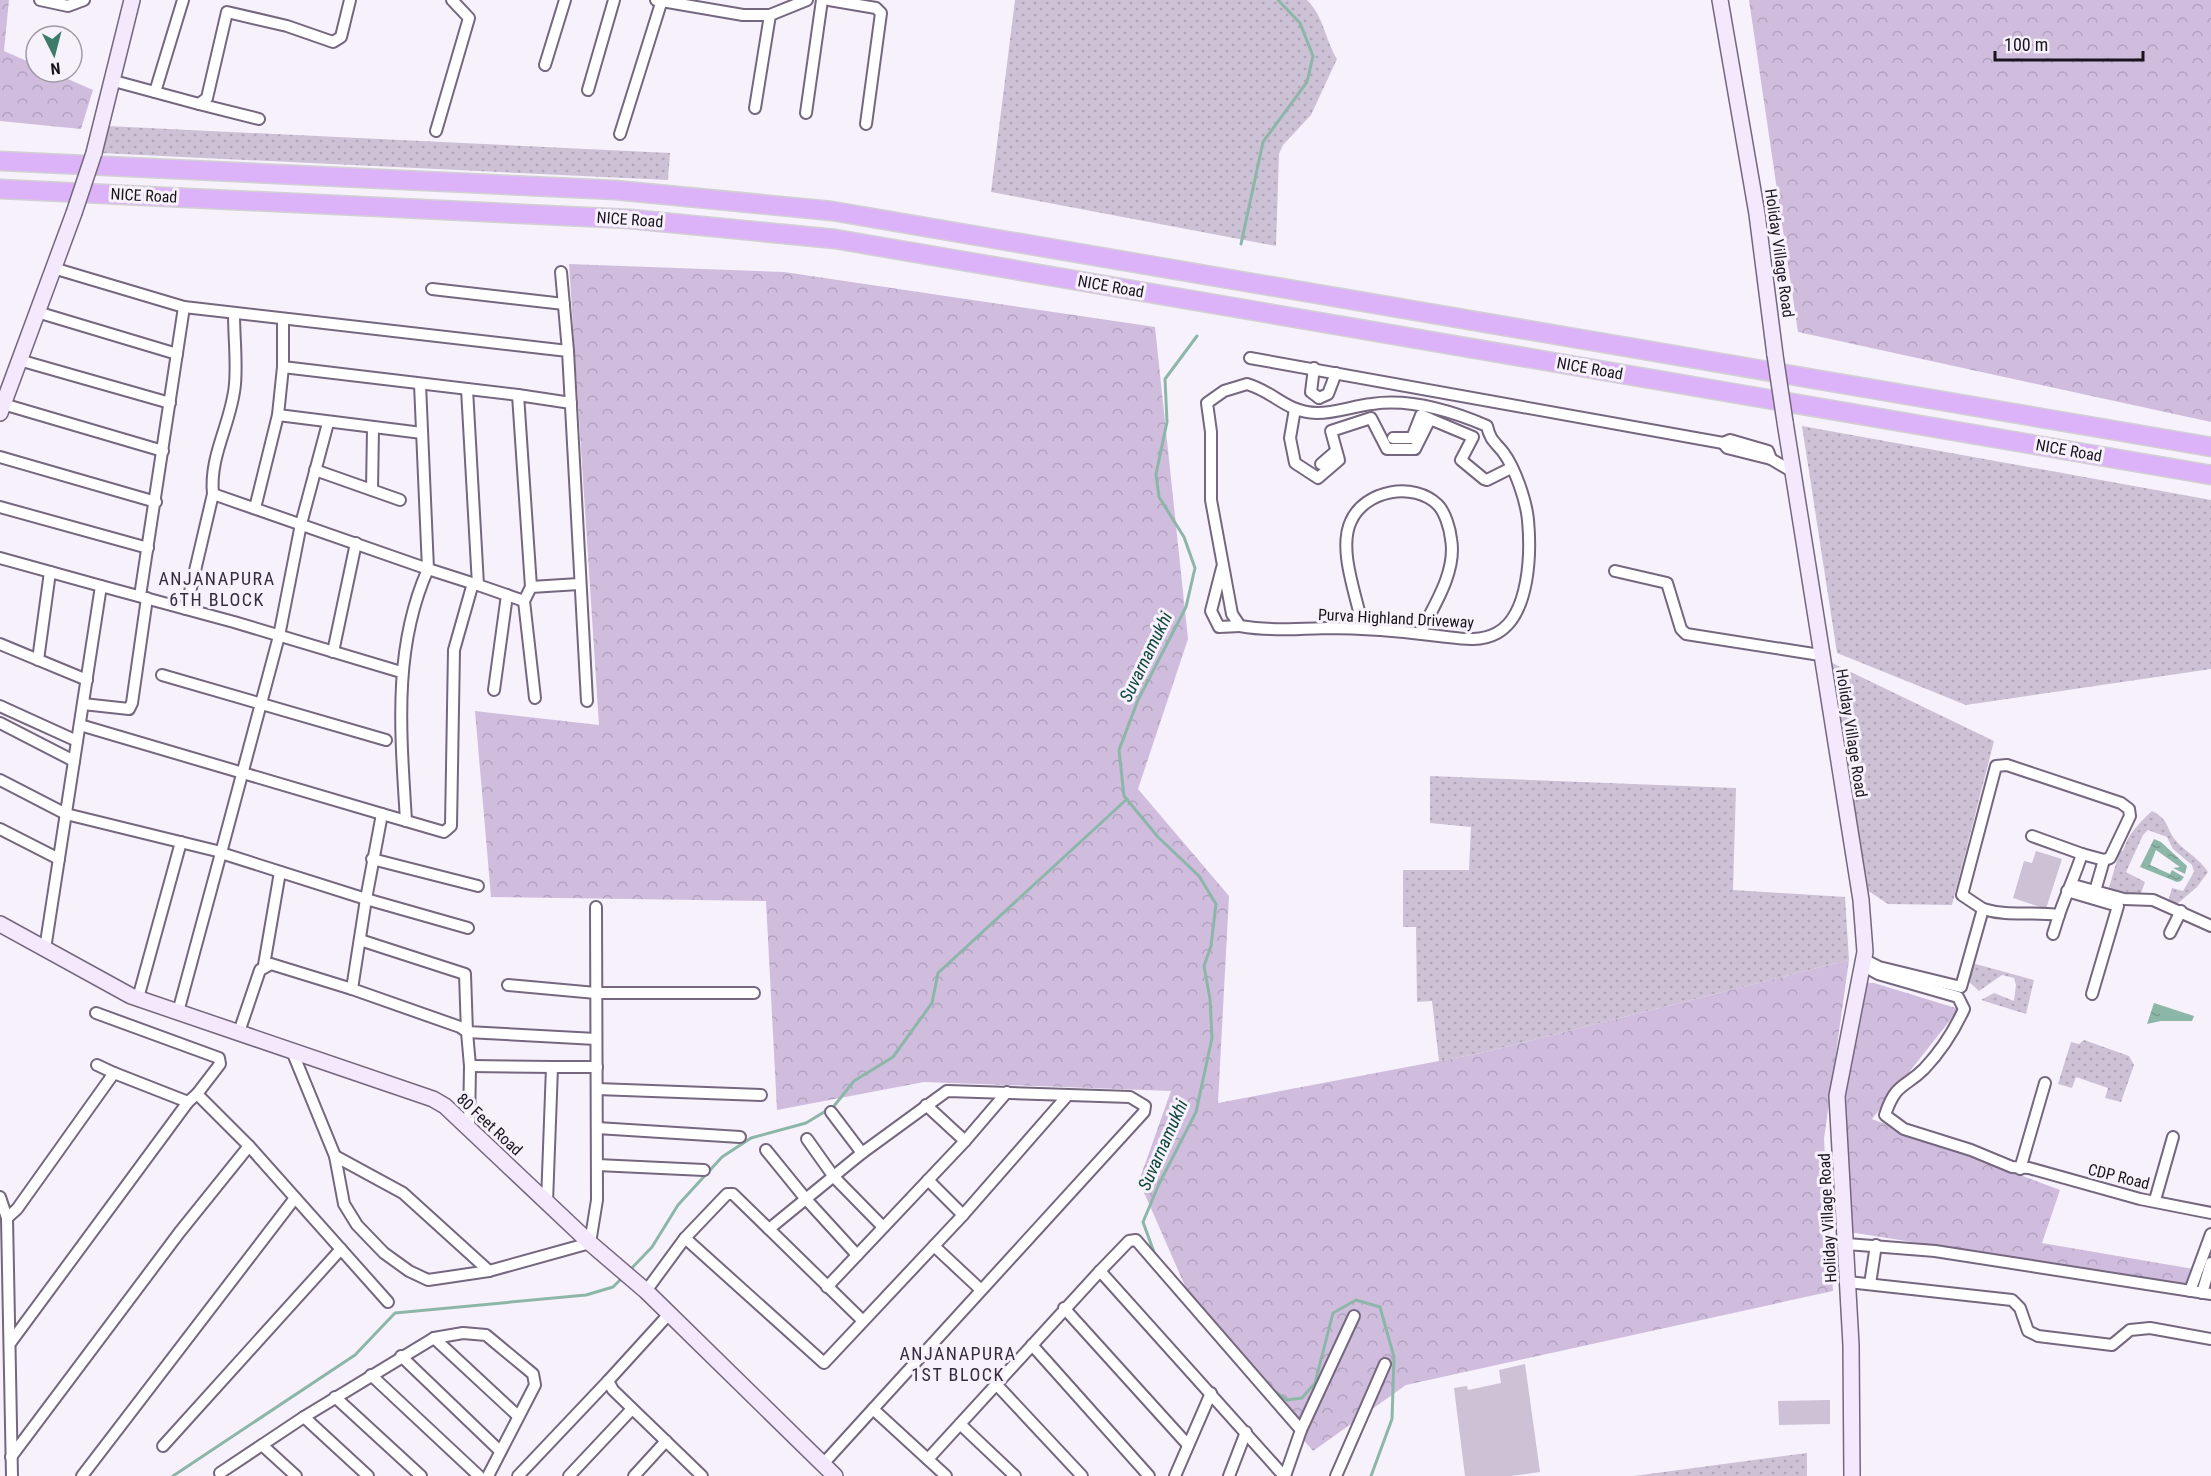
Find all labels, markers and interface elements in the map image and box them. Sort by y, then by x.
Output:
north arrow [24,24,84,84]
scale bar [1995,24,2144,62]
text: 100 m [2004,34,2048,55]
text: N [50,58,61,78]
street label: NICE Road [110,184,178,207]
street label: Holiday Village Road [1761,187,1798,319]
street label: NICE Road [596,208,664,231]
street label: NICE Road [1076,271,1145,302]
street label: NICE Road [1555,353,1624,384]
street label: NICE Road [2034,435,2103,466]
district label: ANJANAPURA 6TH BLOCK [158,568,276,610]
street label: Purva Highland Driveway [1318,605,1475,632]
water label: Suvarnamukhi [1115,608,1177,705]
street label: Holiday Village Road [1832,667,1871,799]
street label: 80 Feet Road [453,1089,526,1159]
water label: Suvarnamukhi [1133,1095,1192,1193]
street label: Holiday Village Road [1815,1153,1840,1283]
street label: CDP Road [2086,1160,2152,1193]
district label: ANJANAPURA 1ST BLOCK [899,1343,1017,1385]

